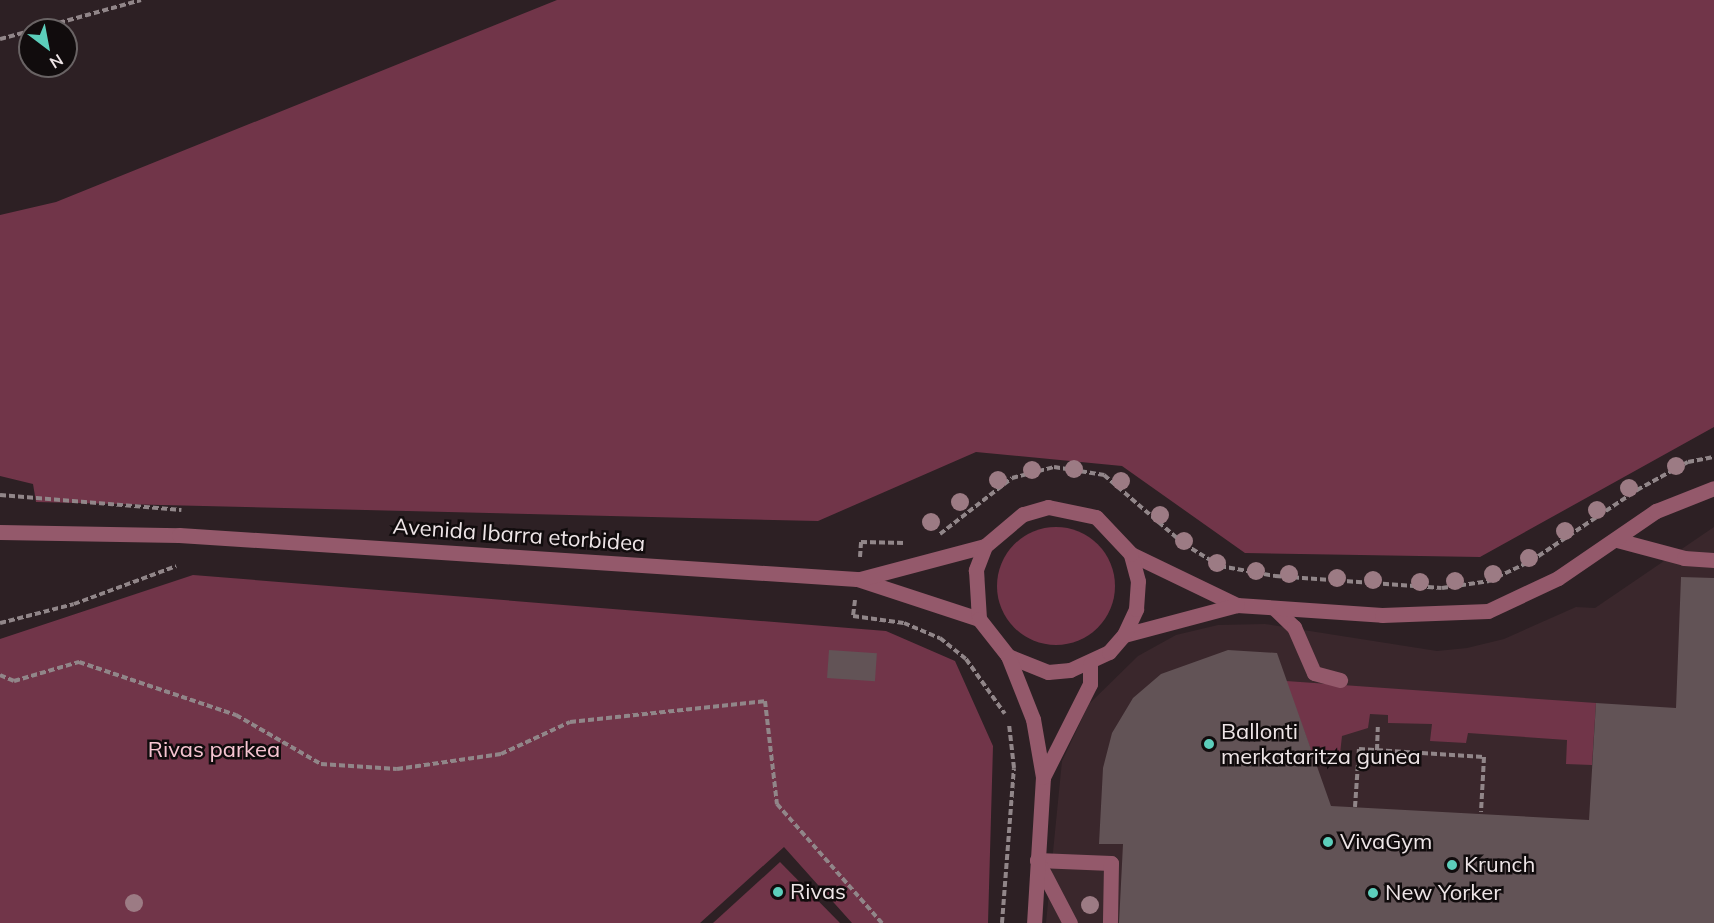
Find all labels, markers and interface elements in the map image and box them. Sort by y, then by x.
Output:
north arrow [18,18,78,78]
text: N [46,50,67,73]
street label: Avenida Ibarra etorbidea [392,513,646,557]
place label: Ballonti merkataritza gunea [1221,718,1421,770]
park label: Rivas parkea [148,737,280,763]
marker: Ballonti merkataritza gunea [1202,737,1216,751]
place label: VivaGym [1340,829,1432,855]
marker: VivaGym [1321,835,1335,849]
place label: Krunch [1464,852,1535,878]
marker: Krunch [1445,858,1459,872]
place label: Rivas [790,879,846,905]
place label: New Yorker [1385,880,1501,906]
marker: Rivas [771,885,785,899]
marker: New Yorker [1366,886,1380,900]

